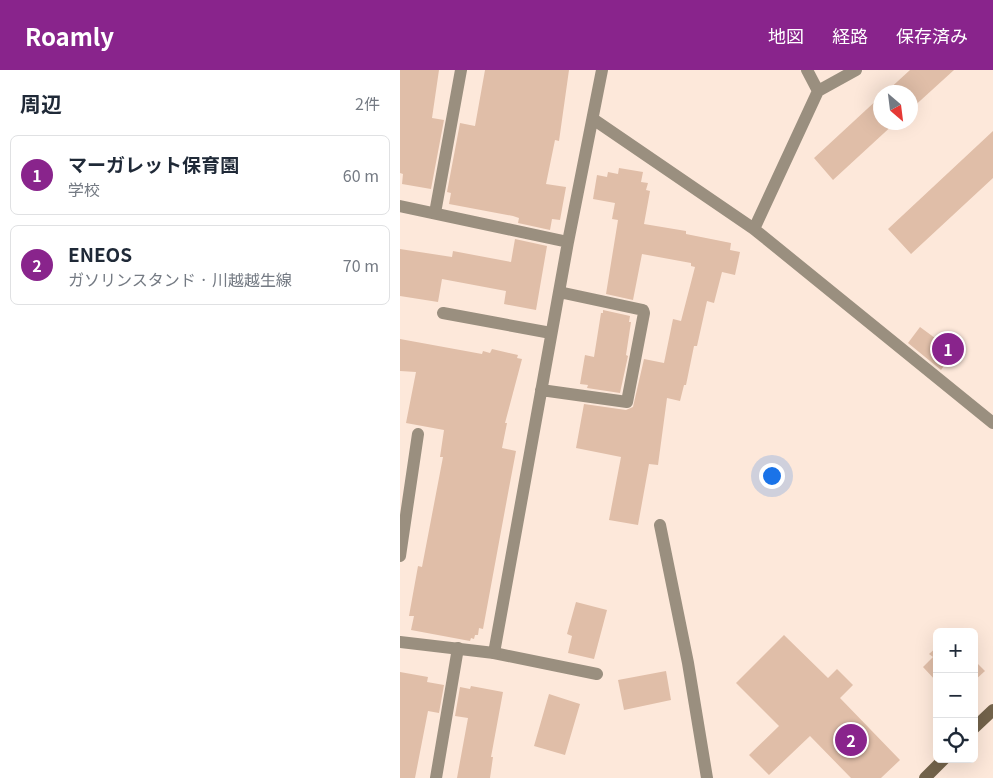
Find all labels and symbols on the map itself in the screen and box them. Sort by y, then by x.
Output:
north arrow [873,85,918,130]
pin: 1 [932,330,964,368]
your location [759,463,785,489]
pin: 2 [835,721,867,759]

